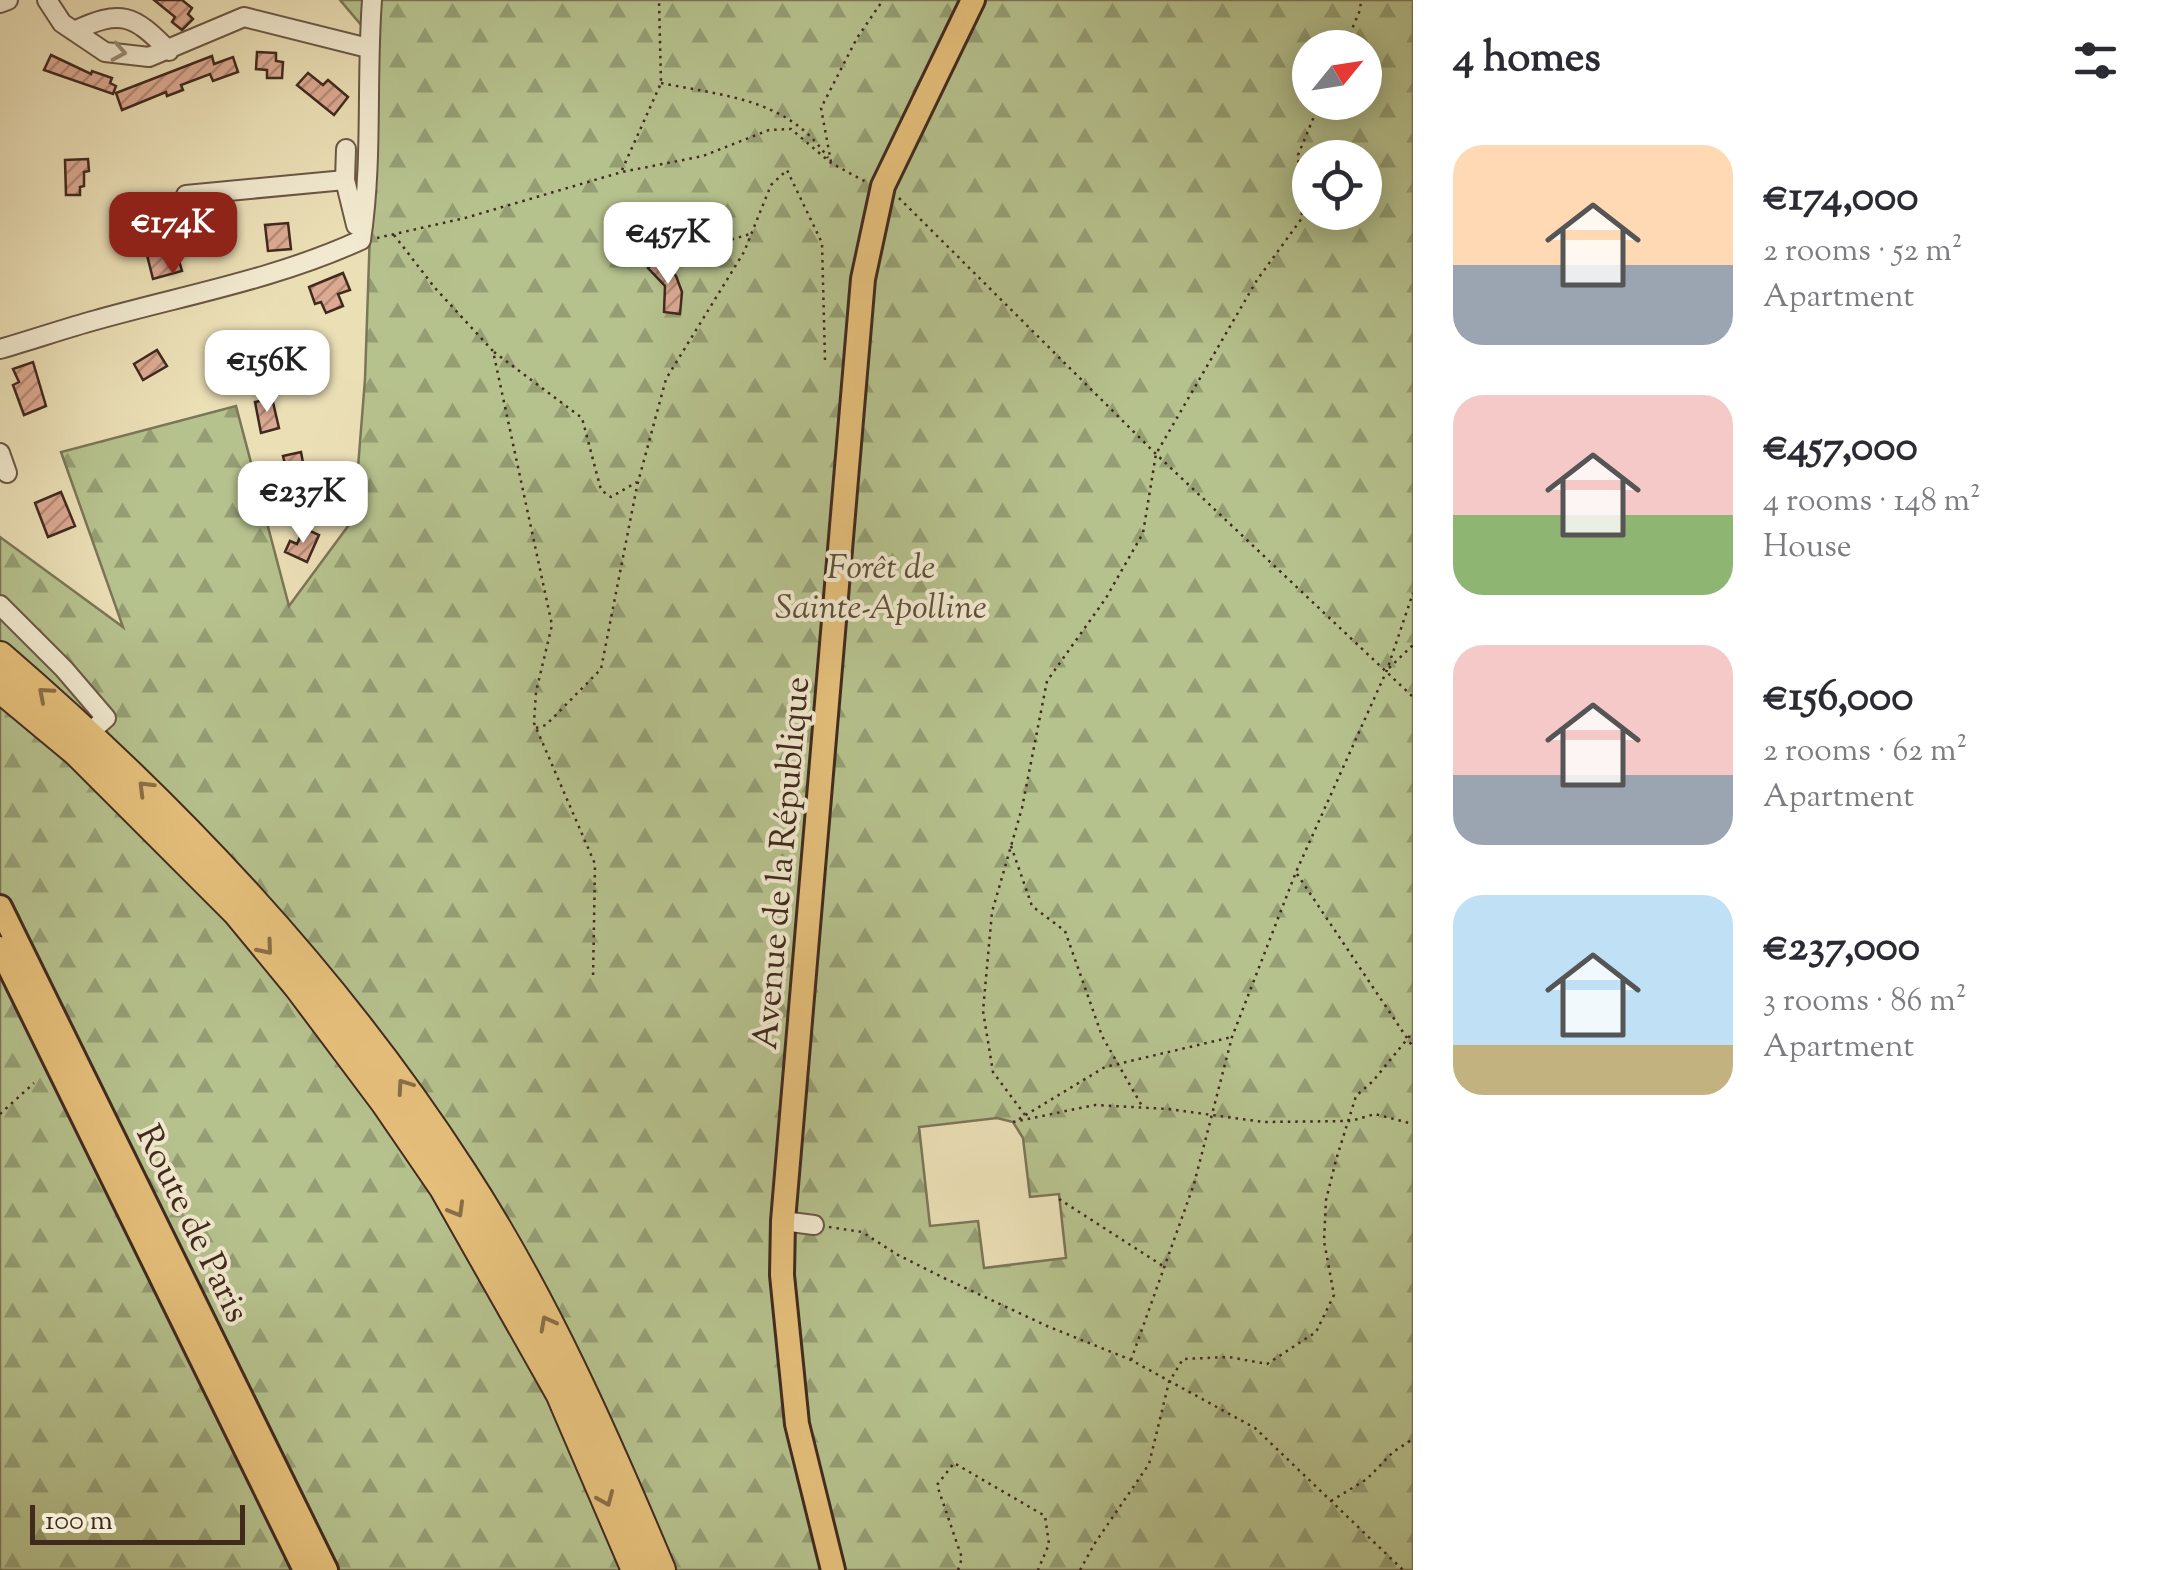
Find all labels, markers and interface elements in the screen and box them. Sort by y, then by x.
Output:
north arrow [1292,30,1382,120]
map controls [1292,30,1382,230]
text: 4 homes [1453,30,1601,90]
icon: filters [2068,33,2123,88]
one-way arrow [111,41,127,62]
button: locate [1292,140,1382,230]
text: €174,000 [1763,169,1918,229]
icon: home [1533,185,1653,305]
pin: €174K [103,192,243,277]
text: €174K [131,201,215,247]
pin: €457K [598,202,738,287]
text: €457K [626,211,710,257]
text: 2 rooms · 52 m² [1763,229,1963,275]
text: Apartment [1763,275,1914,321]
pin: €156K [197,330,337,415]
text: €156K [227,339,307,385]
text: €457,000 [1763,419,1918,479]
icon: home [1533,435,1653,555]
pin: €237K [233,461,373,546]
text: €237K [260,470,346,516]
text: 4 rooms · 148 m² [1763,479,1981,525]
text: House [1763,525,1852,571]
park label: Forêt de Sainte-Apolline [775,544,987,635]
text: €156,000 [1763,669,1913,729]
street label: Avenue de la République [742,675,825,1052]
icon: home [1533,685,1653,805]
one-way arrow [38,688,56,706]
text: 2 rooms · 62 m² [1763,729,1967,775]
text: Apartment [1763,775,1914,821]
one-way arrow [139,782,157,800]
text: €237,000 [1763,919,1920,979]
icon: home [1533,935,1653,1055]
one-way arrow [255,936,273,954]
text: 3 rooms · 86 m² [1763,979,1966,1025]
text: Apartment [1763,1025,1914,1071]
one-way arrow [398,1078,416,1097]
street label: Route de Paris [121,1117,261,1332]
one-way arrow [445,1200,465,1218]
one-way arrow [540,1315,559,1333]
one-way arrow [594,1489,614,1507]
scale bar [30,1500,245,1544]
text: 100 m [45,1502,113,1542]

